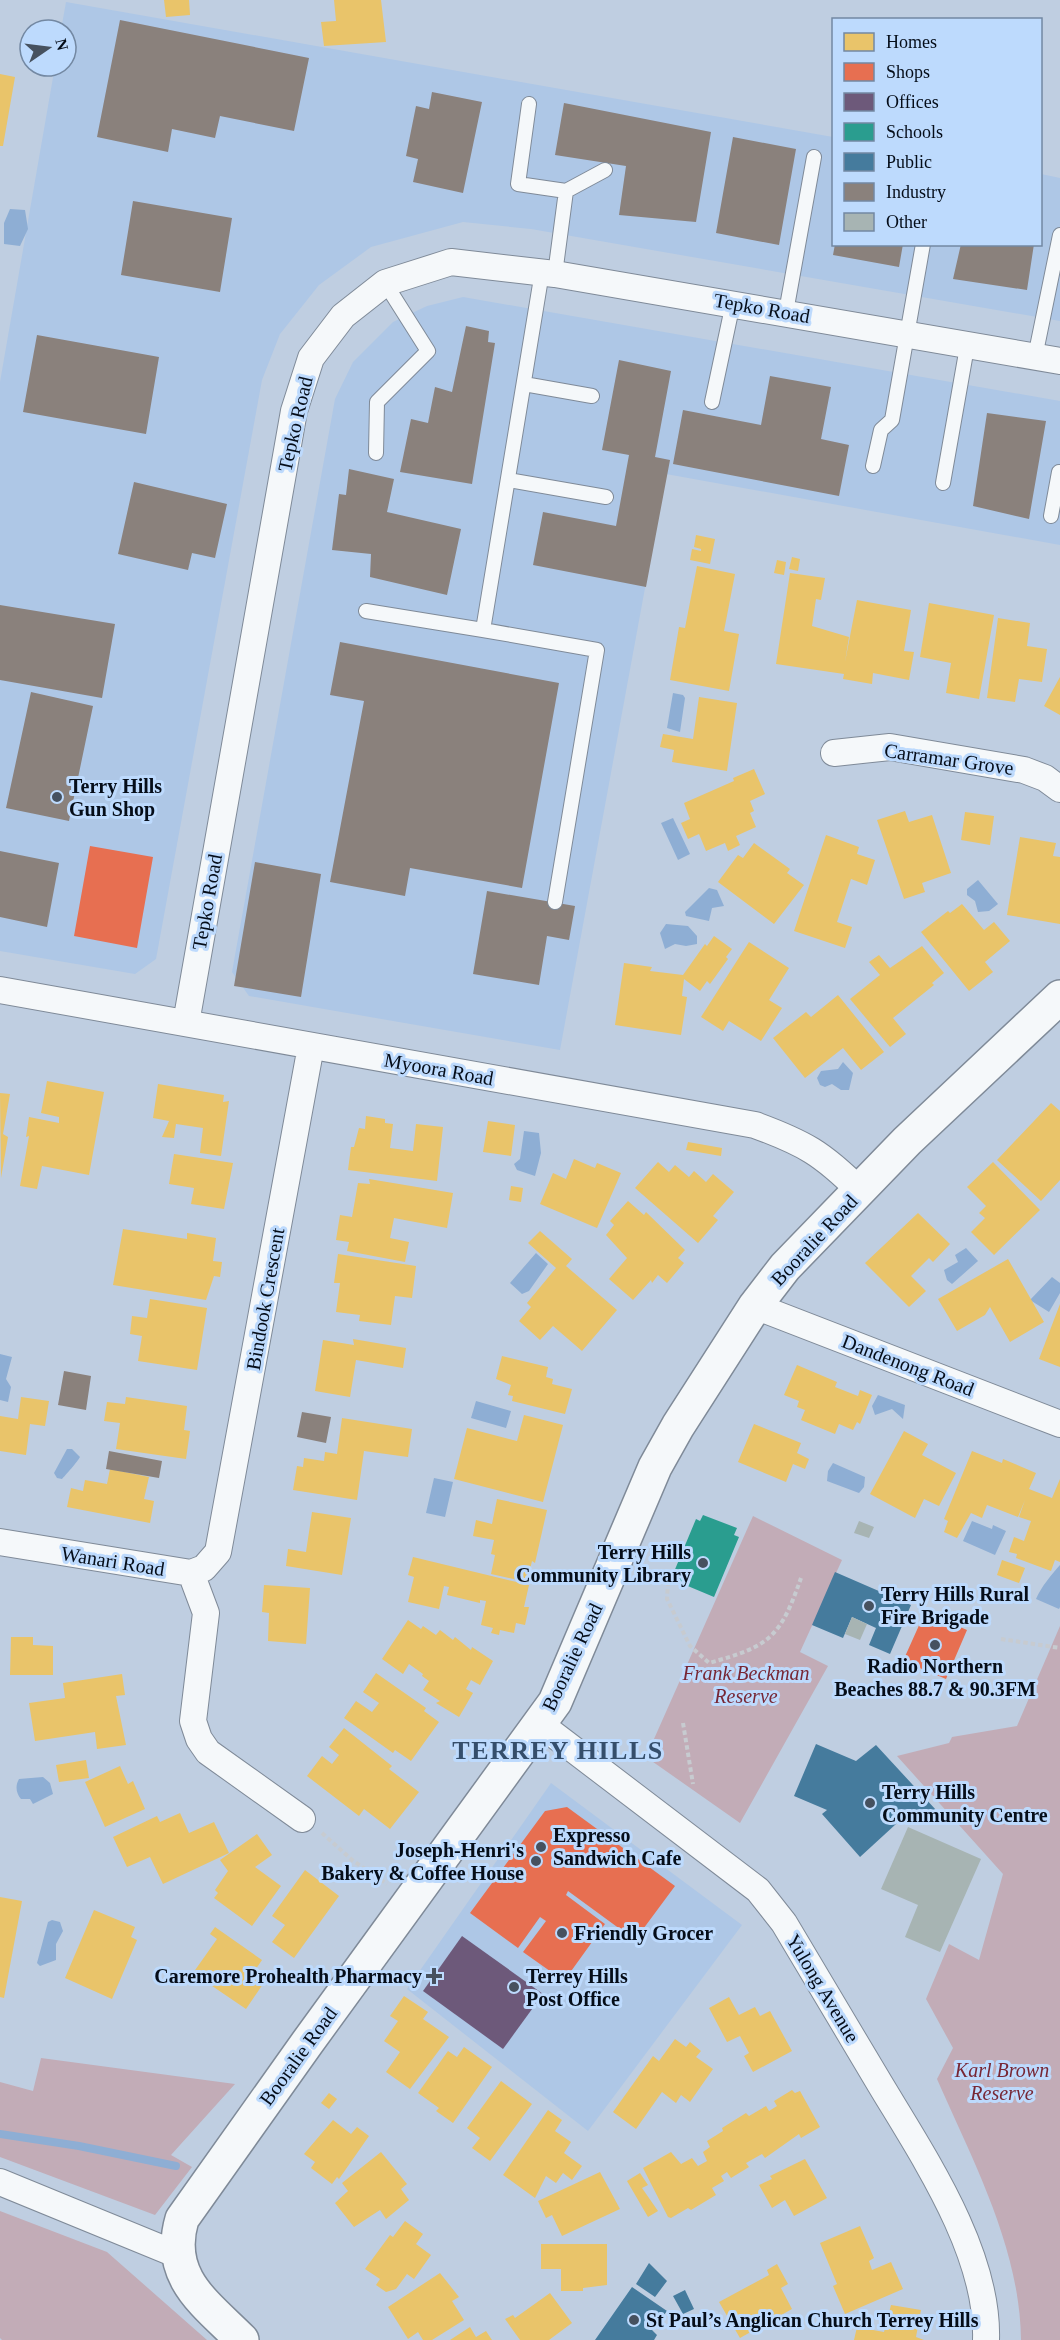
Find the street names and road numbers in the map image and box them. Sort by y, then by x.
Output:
street label: Tepko Road [712,289,812,328]
street label: Tepko Road [273,374,318,474]
street label: Carramar Grove [883,739,1015,779]
street label: Tepko Road [188,852,227,952]
street label: Myoora Road [382,1049,495,1090]
street label: Booralie Road [766,1190,862,1290]
street label: Bindook Crescent [242,1226,288,1372]
street label: Dandenong Road [839,1330,977,1401]
street label: Wanari Road [60,1542,166,1580]
street label: Booralie Road [537,1600,607,1714]
street label: Yulong Avenue [781,1930,864,2047]
street label: Booralie Road [255,2003,341,2109]

